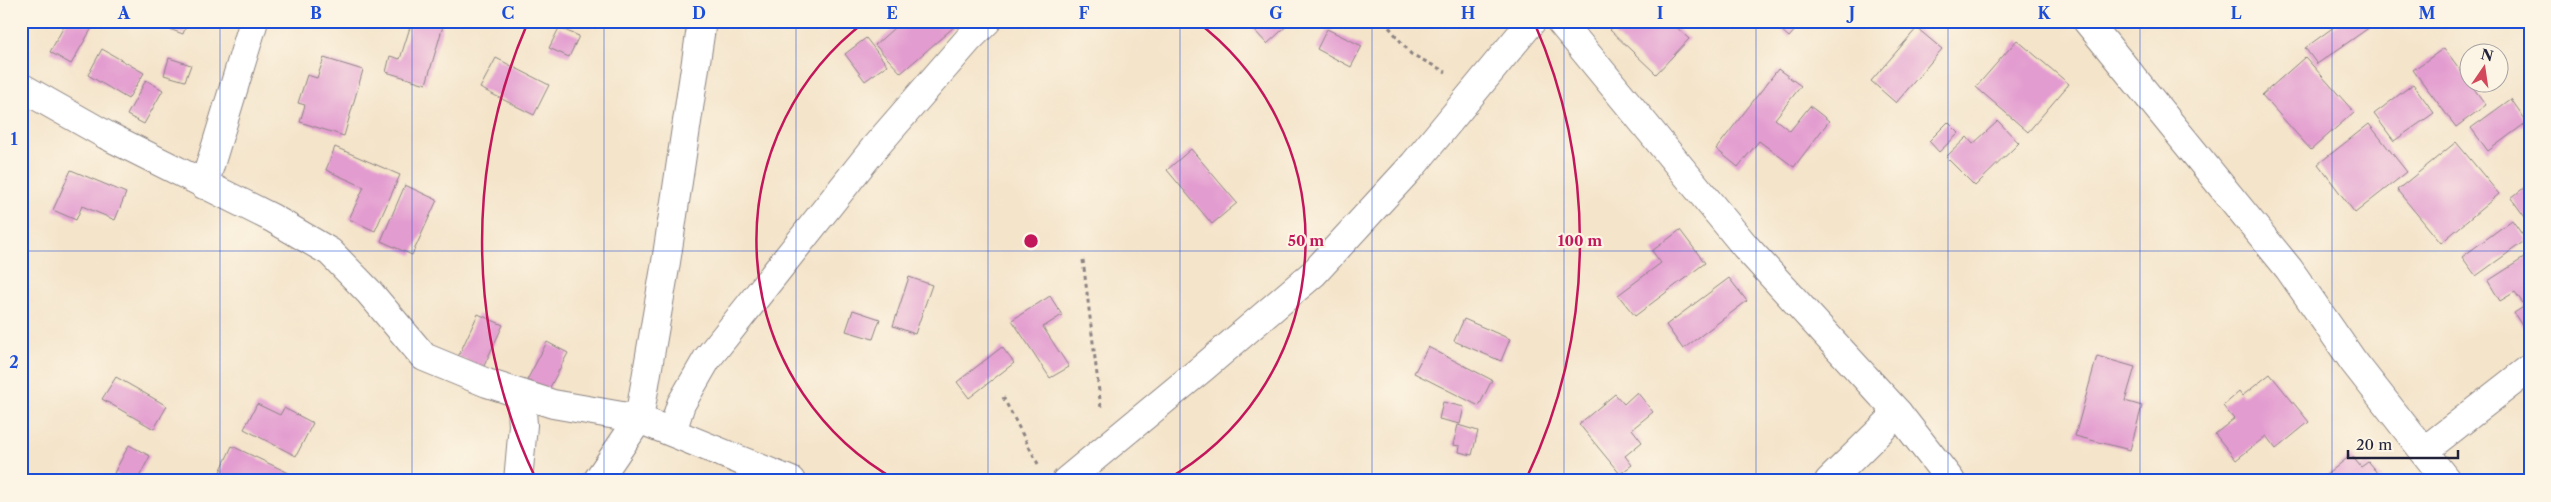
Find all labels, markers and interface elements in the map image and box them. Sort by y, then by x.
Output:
text: A [117,3,131,23]
text: B [310,3,322,23]
text: C [502,3,514,23]
text: D [692,3,706,23]
text: E [886,3,898,23]
text: F [1079,3,1090,23]
text: G [1269,3,1283,23]
text: H [1461,3,1475,23]
text: I [1657,3,1664,23]
text: J [1846,3,1855,23]
text: K [2038,3,2052,23]
text: L [2230,3,2242,23]
text: M [2419,3,2436,23]
north arrow [2458,42,2508,92]
text: N [2479,45,2495,65]
text: 1 [10,129,18,149]
text: 50 m [1288,231,1324,250]
text: 100 m [1558,231,1602,250]
centre of rings [1022,232,1040,250]
text: 2 [9,352,19,372]
scale bar [2348,427,2458,459]
text: 20 m [2356,435,2392,454]

